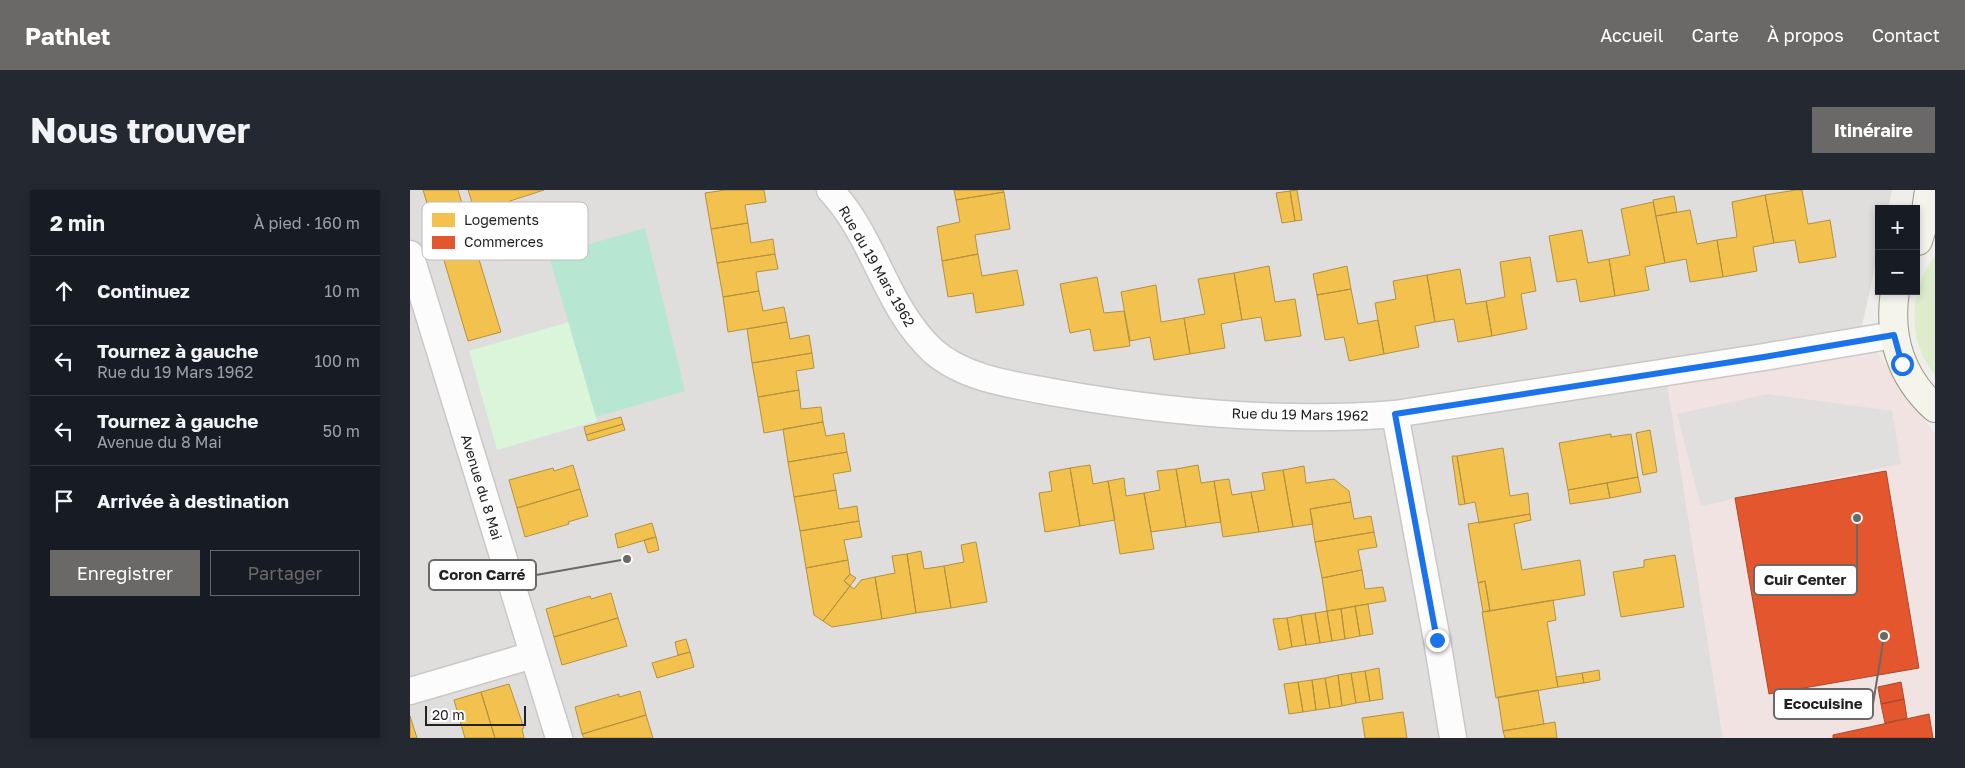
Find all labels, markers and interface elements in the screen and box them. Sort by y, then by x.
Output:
text: Pathlet [25,21,110,50]
text: Accueil [1600,24,1664,46]
text: Carte [1692,24,1739,46]
text: À propos [1767,24,1844,46]
text: Contact [1872,24,1940,46]
button: Itinéraire [1812,107,1935,153]
text: Nous trouver [30,109,250,151]
legend [422,202,588,260]
street label: Rue du 19 Mars 1962 [835,202,919,330]
map controls [1875,205,1920,295]
button: + [1875,205,1920,250]
text: 2 min [50,210,105,236]
text: Logements [464,211,539,228]
text: À pied · 160 m [254,213,360,233]
text: Commerces [464,233,543,250]
button: − [1875,250,1920,295]
icon: ahead [50,277,78,305]
text: Continuez [97,279,190,302]
text: 10 m [324,281,360,301]
text: Tournez à gauche [97,339,258,362]
icon: left [50,347,78,375]
text: 100 m [314,351,360,371]
route start [1891,353,1914,376]
text: Rue du 19 Mars 1962 [97,362,253,382]
street label: Rue du 19 Mars 1962 [1231,404,1369,424]
text: Tournez à gauche [97,409,258,432]
icon: left [50,417,78,445]
text: 50 m [323,421,360,441]
text: Avenue du 8 Mai [97,432,222,452]
street label: Avenue du 8 Mai [458,432,506,542]
icon: arrive [50,487,78,515]
text: Arrivée à destination [97,489,289,512]
button: Enregistrer [50,550,200,596]
button: Partager [210,550,360,596]
callout: Coron Carré [429,560,536,590]
text: Coron Carré [439,565,526,583]
callout: Cuir Center [1754,565,1857,595]
text: Cuir Center [1764,570,1846,588]
route end [1426,629,1449,652]
callout: Ecocuisine [1774,689,1873,719]
text: Ecocuisine [1783,694,1863,712]
scale bar [425,703,526,726]
text: 20 m [432,706,465,723]

